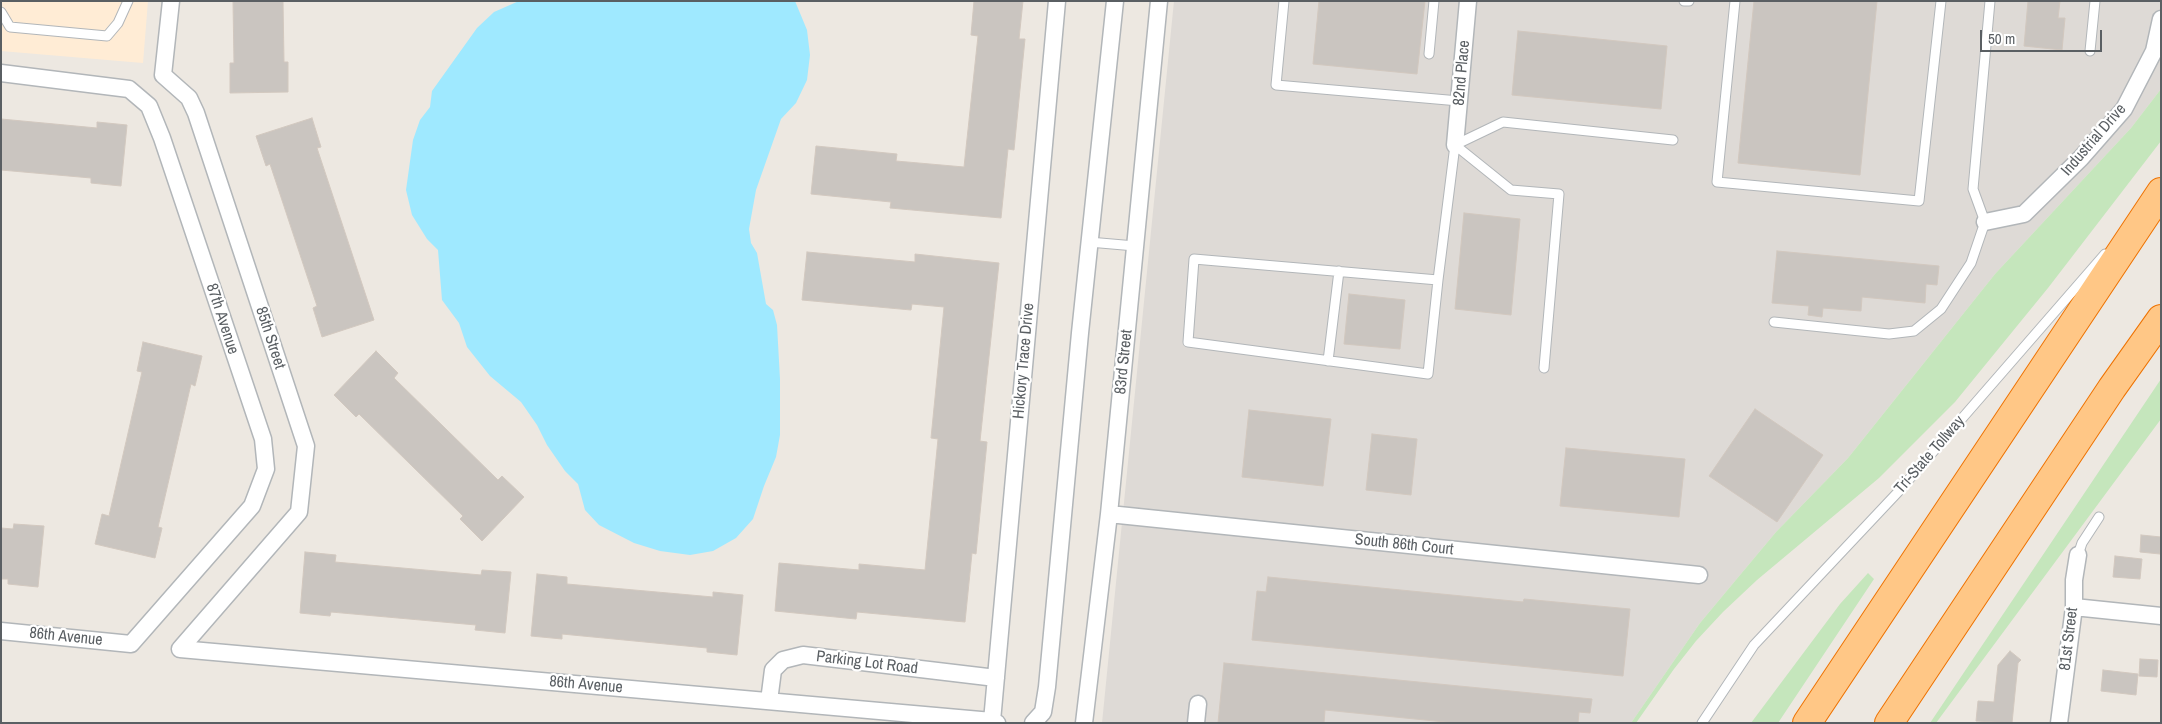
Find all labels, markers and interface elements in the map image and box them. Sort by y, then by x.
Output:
scale bar [1982,20,2104,52]
text: 50 m [1988,28,2015,49]
street label: 82nd Place [1450,39,1474,107]
street label: Industrial Drive [2058,100,2130,180]
street label: 87th Avenue [202,281,242,357]
street label: Hickory Trace Drive [1009,302,1039,420]
street label: 85th Street [251,305,289,371]
street label: 83rd Street [1111,329,1137,395]
street label: Tri-State Tollway [1891,412,1969,498]
street label: South 86th Court [1354,530,1454,560]
street label: 81st Street [2056,606,2082,672]
street label: 86th Avenue [28,624,104,650]
street label: Parking Lot Road [815,647,919,679]
street label: 86th Avenue [549,672,623,698]

